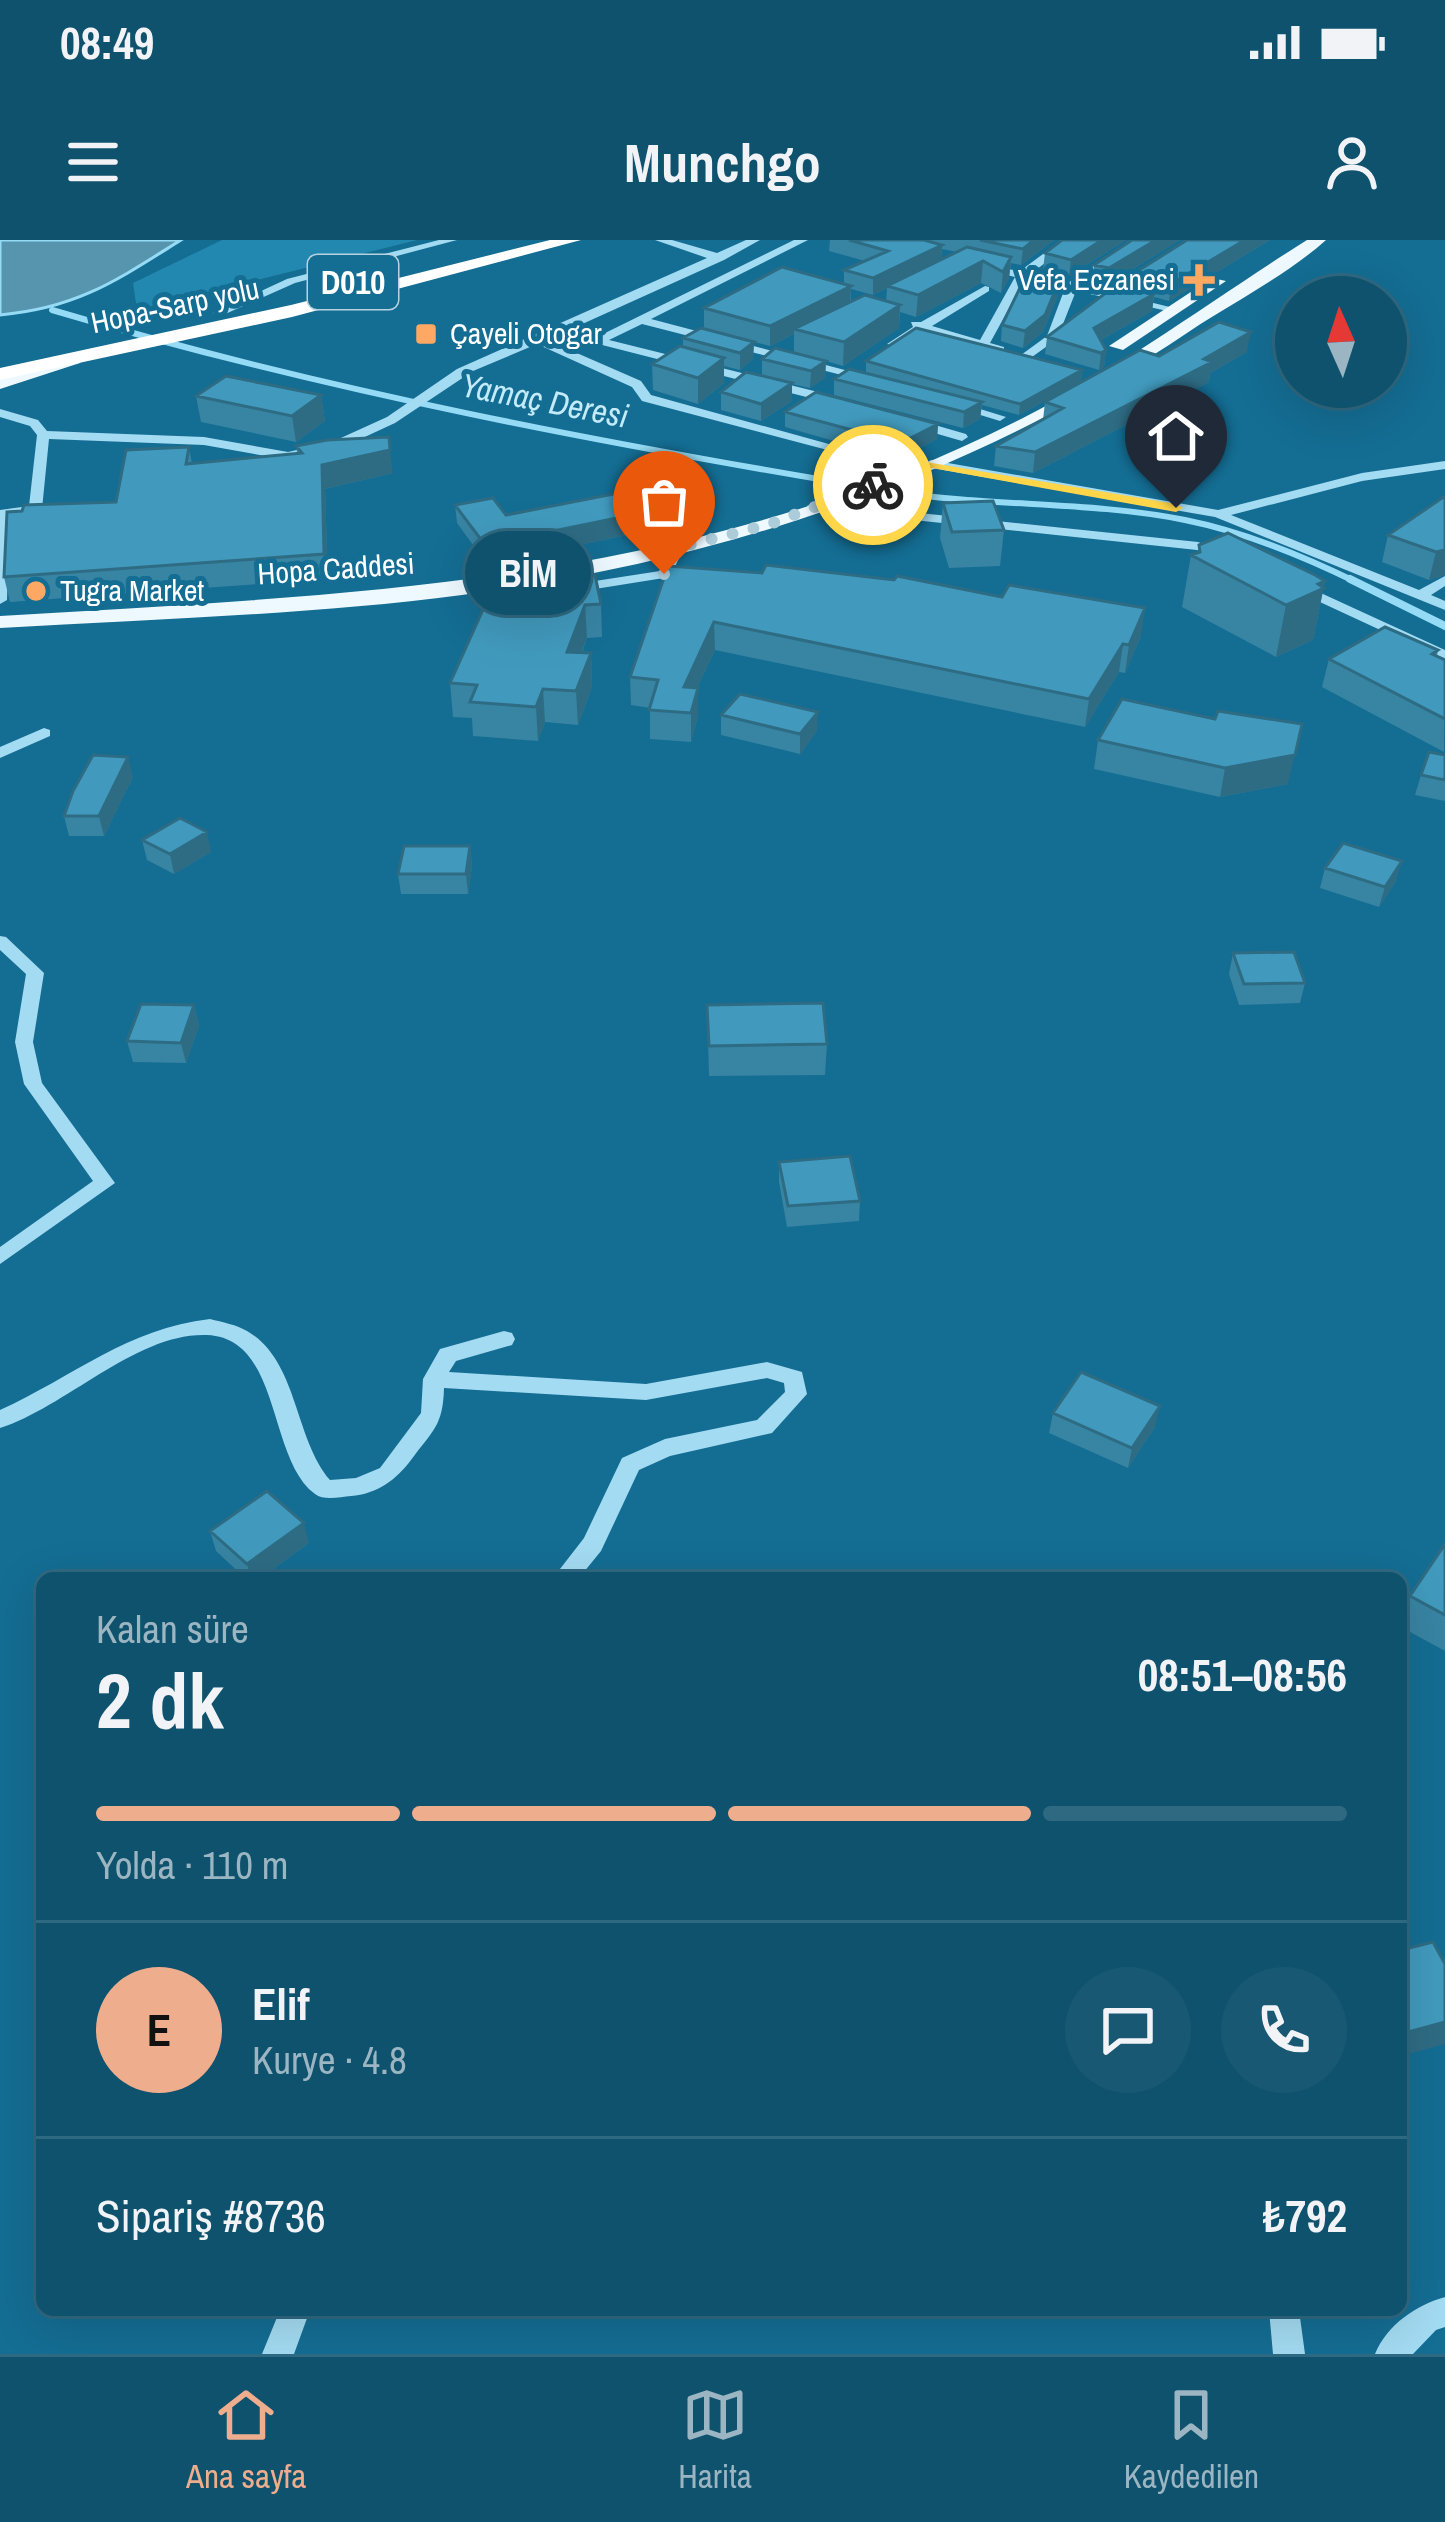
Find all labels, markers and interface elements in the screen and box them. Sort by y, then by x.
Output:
text: 08:49 [60,12,154,73]
text: Munchgo [624,126,821,199]
icon: menu [60,129,126,195]
icon: person [1319,129,1385,195]
road number: D010 [308,255,398,309]
place label: Vefa Eczanesi [1018,259,1175,299]
marker: Vefa Eczanesi [1186,267,1212,293]
street label: Hopa-Sarp yolu [87,268,263,342]
north arrow [1275,276,1407,408]
map controls [1275,276,1407,408]
place label: Çayeli Otogar [450,313,603,353]
marker: Çayeli Otogar [413,321,439,347]
water label: Yamaç Deresi [458,362,633,438]
pin [1125,385,1227,508]
icon: home [1143,403,1209,469]
courier [813,425,933,545]
pin [613,451,715,574]
icon: bike [840,452,906,518]
icon: bag [631,469,697,535]
callout: BİM [466,532,592,616]
street label: Hopa Caddesi [256,543,416,593]
text: BİM [499,547,557,599]
place label: Tugra Market [60,570,204,610]
marker: Tugra Market [23,578,49,604]
text: Kalan süre [96,1603,249,1655]
text: 08:51–08:56 [1138,1644,1347,1705]
text: 2 dk [96,1647,224,1752]
text: Yolda · 110 m [96,1839,288,1891]
button: chat [1065,1967,1191,2093]
button: phone [1221,1967,1347,2093]
text: Elif [252,1973,309,2034]
text: E [147,1999,171,2060]
text: Kurye · 4.8 [252,2034,407,2086]
text: Sipariş #8736 [96,2185,326,2246]
text: ₺792 [1263,2185,1347,2246]
tab: Ana sayfa [186,2382,306,2498]
tab: Harita [678,2382,752,2498]
tab: Kaydedilen [1124,2382,1259,2498]

